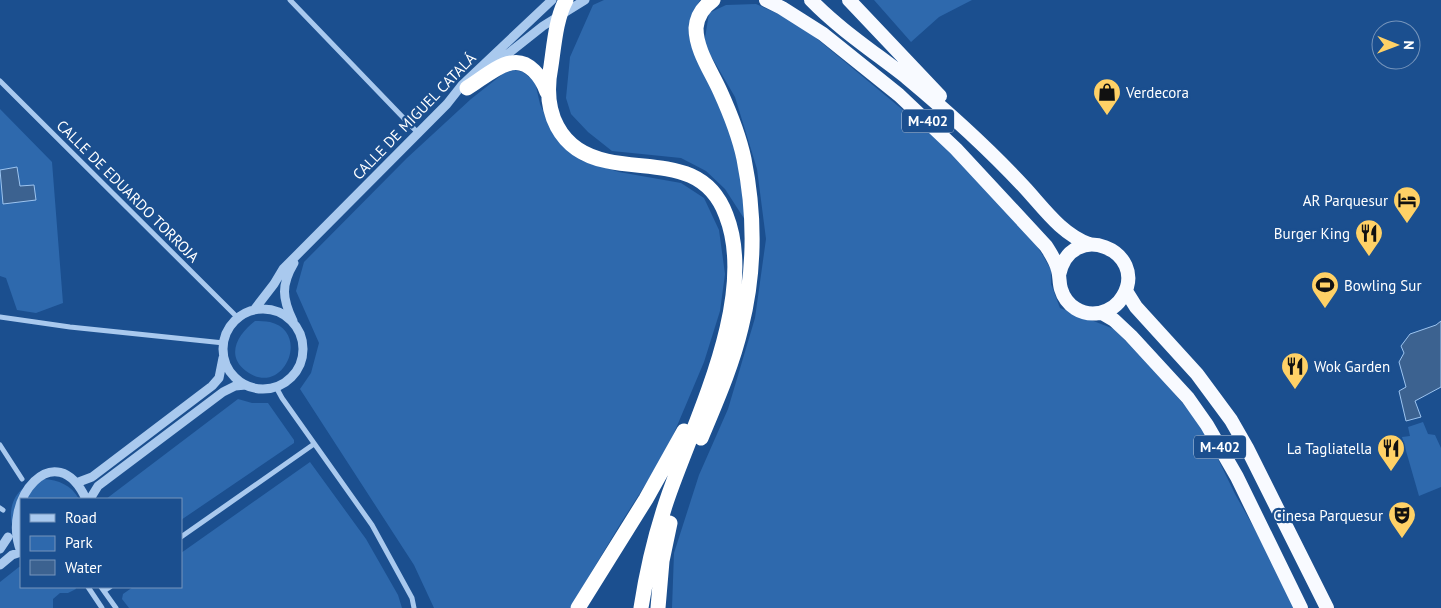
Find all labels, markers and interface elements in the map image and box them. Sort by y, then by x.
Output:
north arrow [1371,20,1421,70]
text: N [1400,40,1418,50]
street label: CALLE DE MIGUEL CATALÁ [348,48,480,184]
shop icon: Verdecora [1092,77,1122,116]
place label: Verdecora [1125,83,1189,102]
road number: M-402 [902,110,954,132]
street label: CALLE DE EDUARDO TORROJA [53,116,203,266]
hotel icon: AR Parquesur [1392,185,1422,224]
place label: AR Parquesur [1303,191,1388,210]
restaurant icon: Burger King [1354,218,1384,257]
place label: Burger King [1274,224,1350,243]
sports icon: Bowling Sur [1310,270,1340,309]
place label: Bowling Sur [1344,276,1421,295]
restaurant icon: Wok Garden [1280,351,1310,390]
place label: Wok Garden [1314,357,1390,376]
restaurant icon: La Tagliatella [1376,433,1406,472]
road number: M-402 [1194,436,1246,458]
place label: La Tagliatella [1287,439,1372,458]
legend [20,498,182,588]
theatre icon: Cinesa Parquesur [1387,500,1417,539]
place label: Cinesa Parquesur [1273,506,1383,525]
text: Road [65,508,97,527]
text: Park [65,533,93,552]
text: Water [65,558,102,577]

